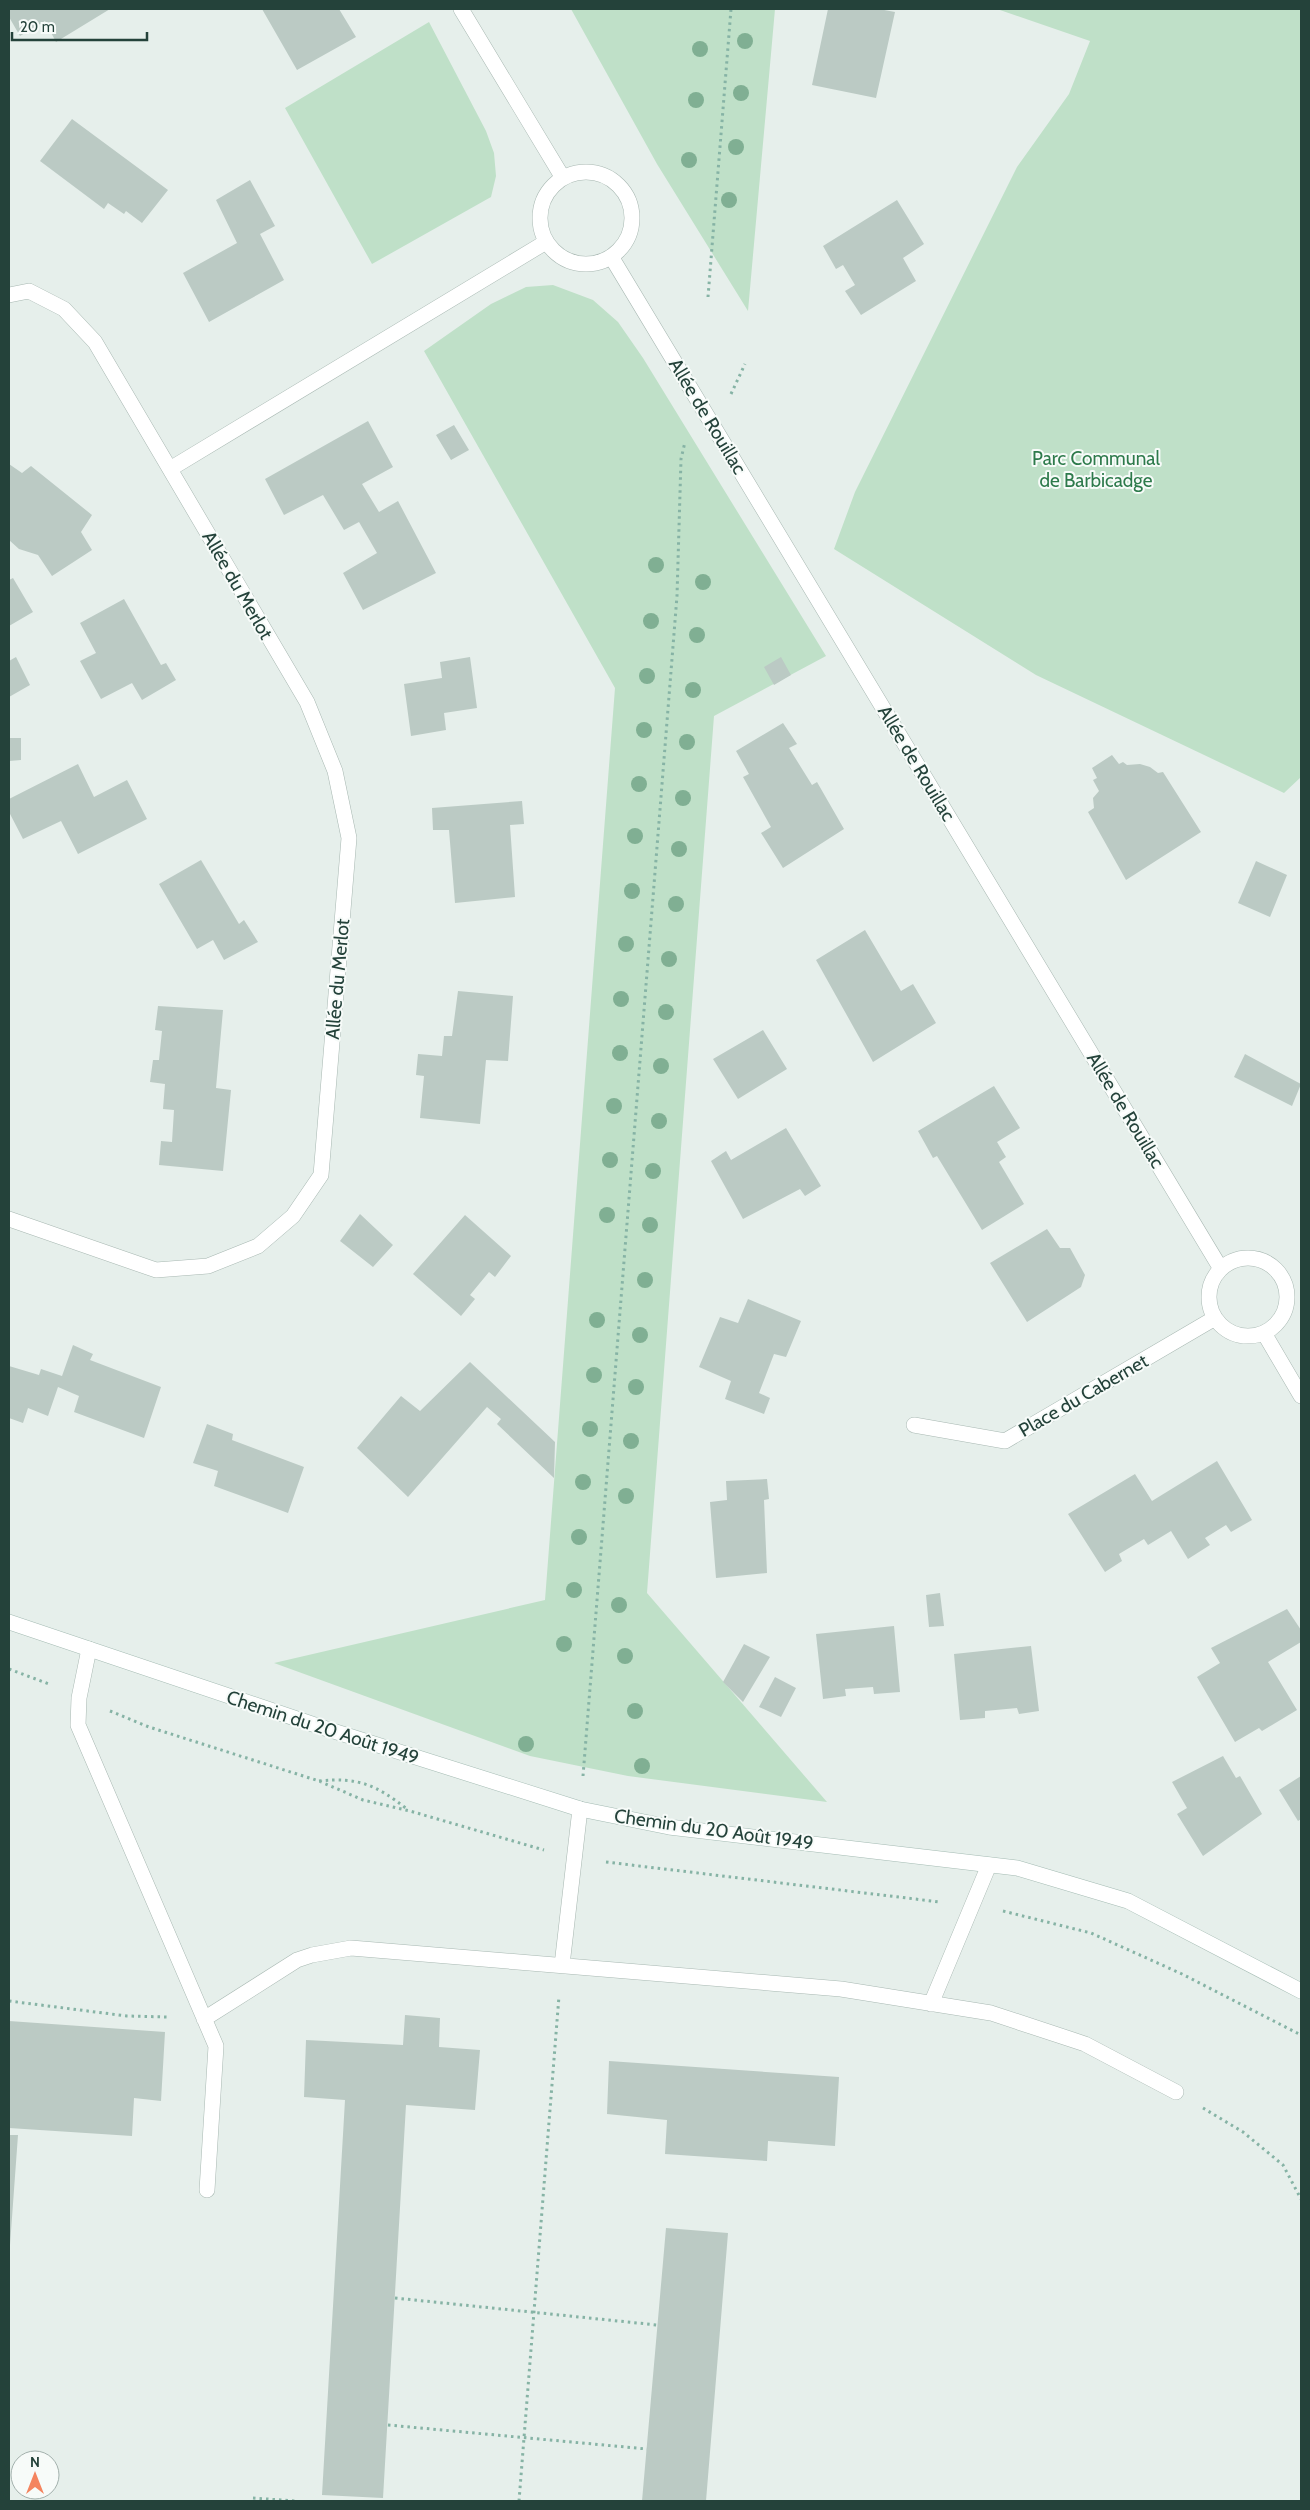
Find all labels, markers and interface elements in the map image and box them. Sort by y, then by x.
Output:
scale bar [12,10,148,42]
text: 20 m [20,18,55,36]
street label: Allée de Rouillac [664,354,751,479]
park label: Parc Communal de Barbicadge [1032,447,1160,492]
street label: Allée du Merlot [197,527,278,644]
street label: Allée de Rouillac [873,701,960,826]
street label: Allée du Merlot [321,917,354,1040]
street label: Allée de Rouillac [1082,1048,1169,1173]
street label: Place du Cabernet [1014,1349,1153,1442]
street label: Chemin du 20 Août 1949 [224,1685,422,1769]
street label: Chemin du 20 Août 1949 [613,1804,815,1855]
north arrow [10,2450,60,2500]
text: N [30,2453,40,2471]

